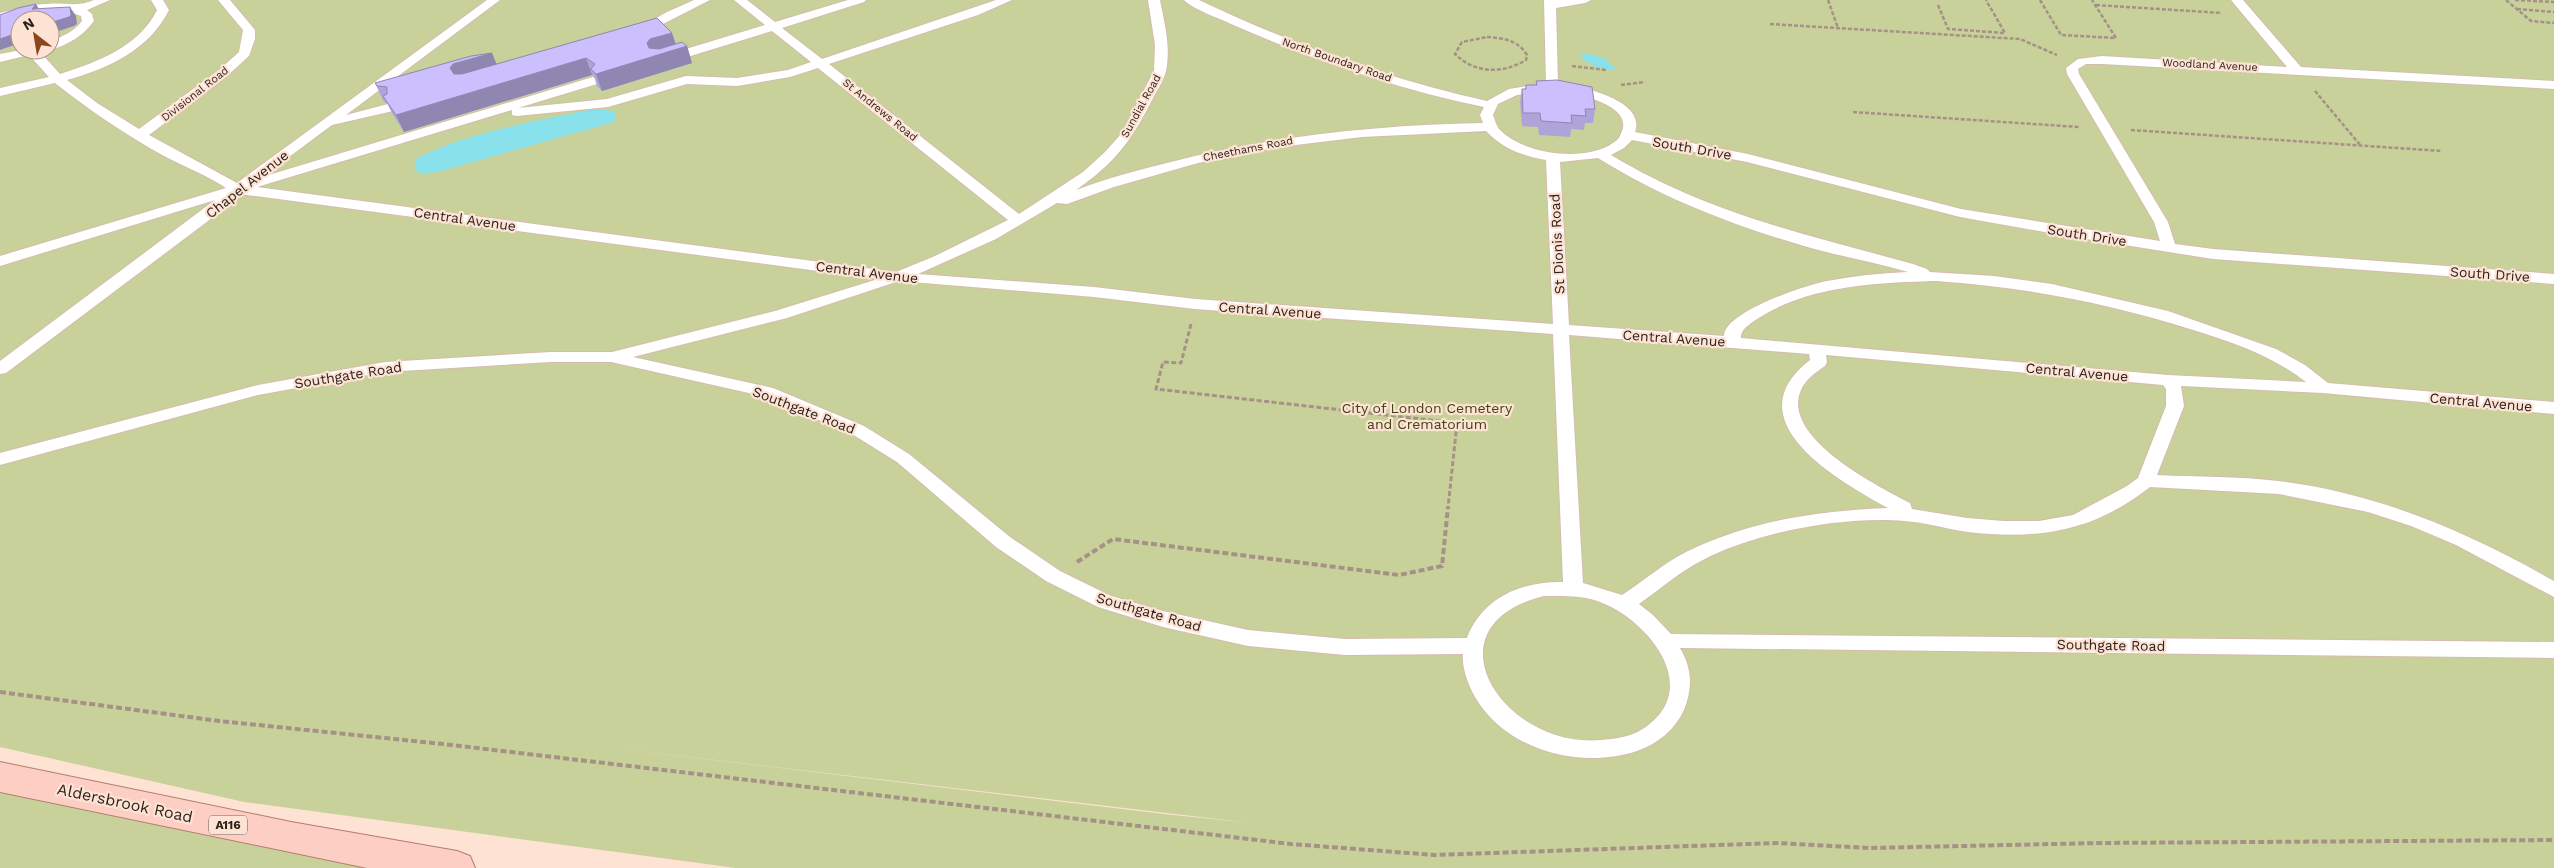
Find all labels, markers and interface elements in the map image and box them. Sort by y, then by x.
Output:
north arrow [10,10,60,60]
text: N [20,14,37,33]
street label: North Boundary Road [1281,35,1393,85]
street label: Woodland Avenue [2162,56,2258,74]
street label: Divisional Road [159,64,231,124]
street label: Sundial Road [1118,72,1164,140]
street label: St Andrews Road [840,76,920,144]
street label: South Drive [1651,133,1733,163]
street label: Cheethams Road [1202,134,1294,164]
street label: Chapel Avenue [202,147,292,221]
street label: St Dionis Road [1546,193,1568,295]
street label: Central Avenue [413,204,517,234]
street label: South Drive [2046,221,2128,249]
street label: Central Avenue [815,258,919,286]
street label: South Drive [2449,263,2531,285]
street label: Central Avenue [1218,298,1322,322]
street label: Central Avenue [1622,326,1726,350]
street label: Southgate Road [293,359,403,391]
street label: Central Avenue [2025,360,2129,384]
street label: Southgate Road [750,383,858,437]
street label: Central Avenue [2429,390,2533,414]
park label: City of London Cemetery and Crematorium [1342,400,1513,432]
street label: Southgate Road [1095,589,1203,635]
street label: Southgate Road [2057,636,2165,654]
street label: Aldersbrook Road [55,779,195,827]
road number: A116 [209,816,247,834]

